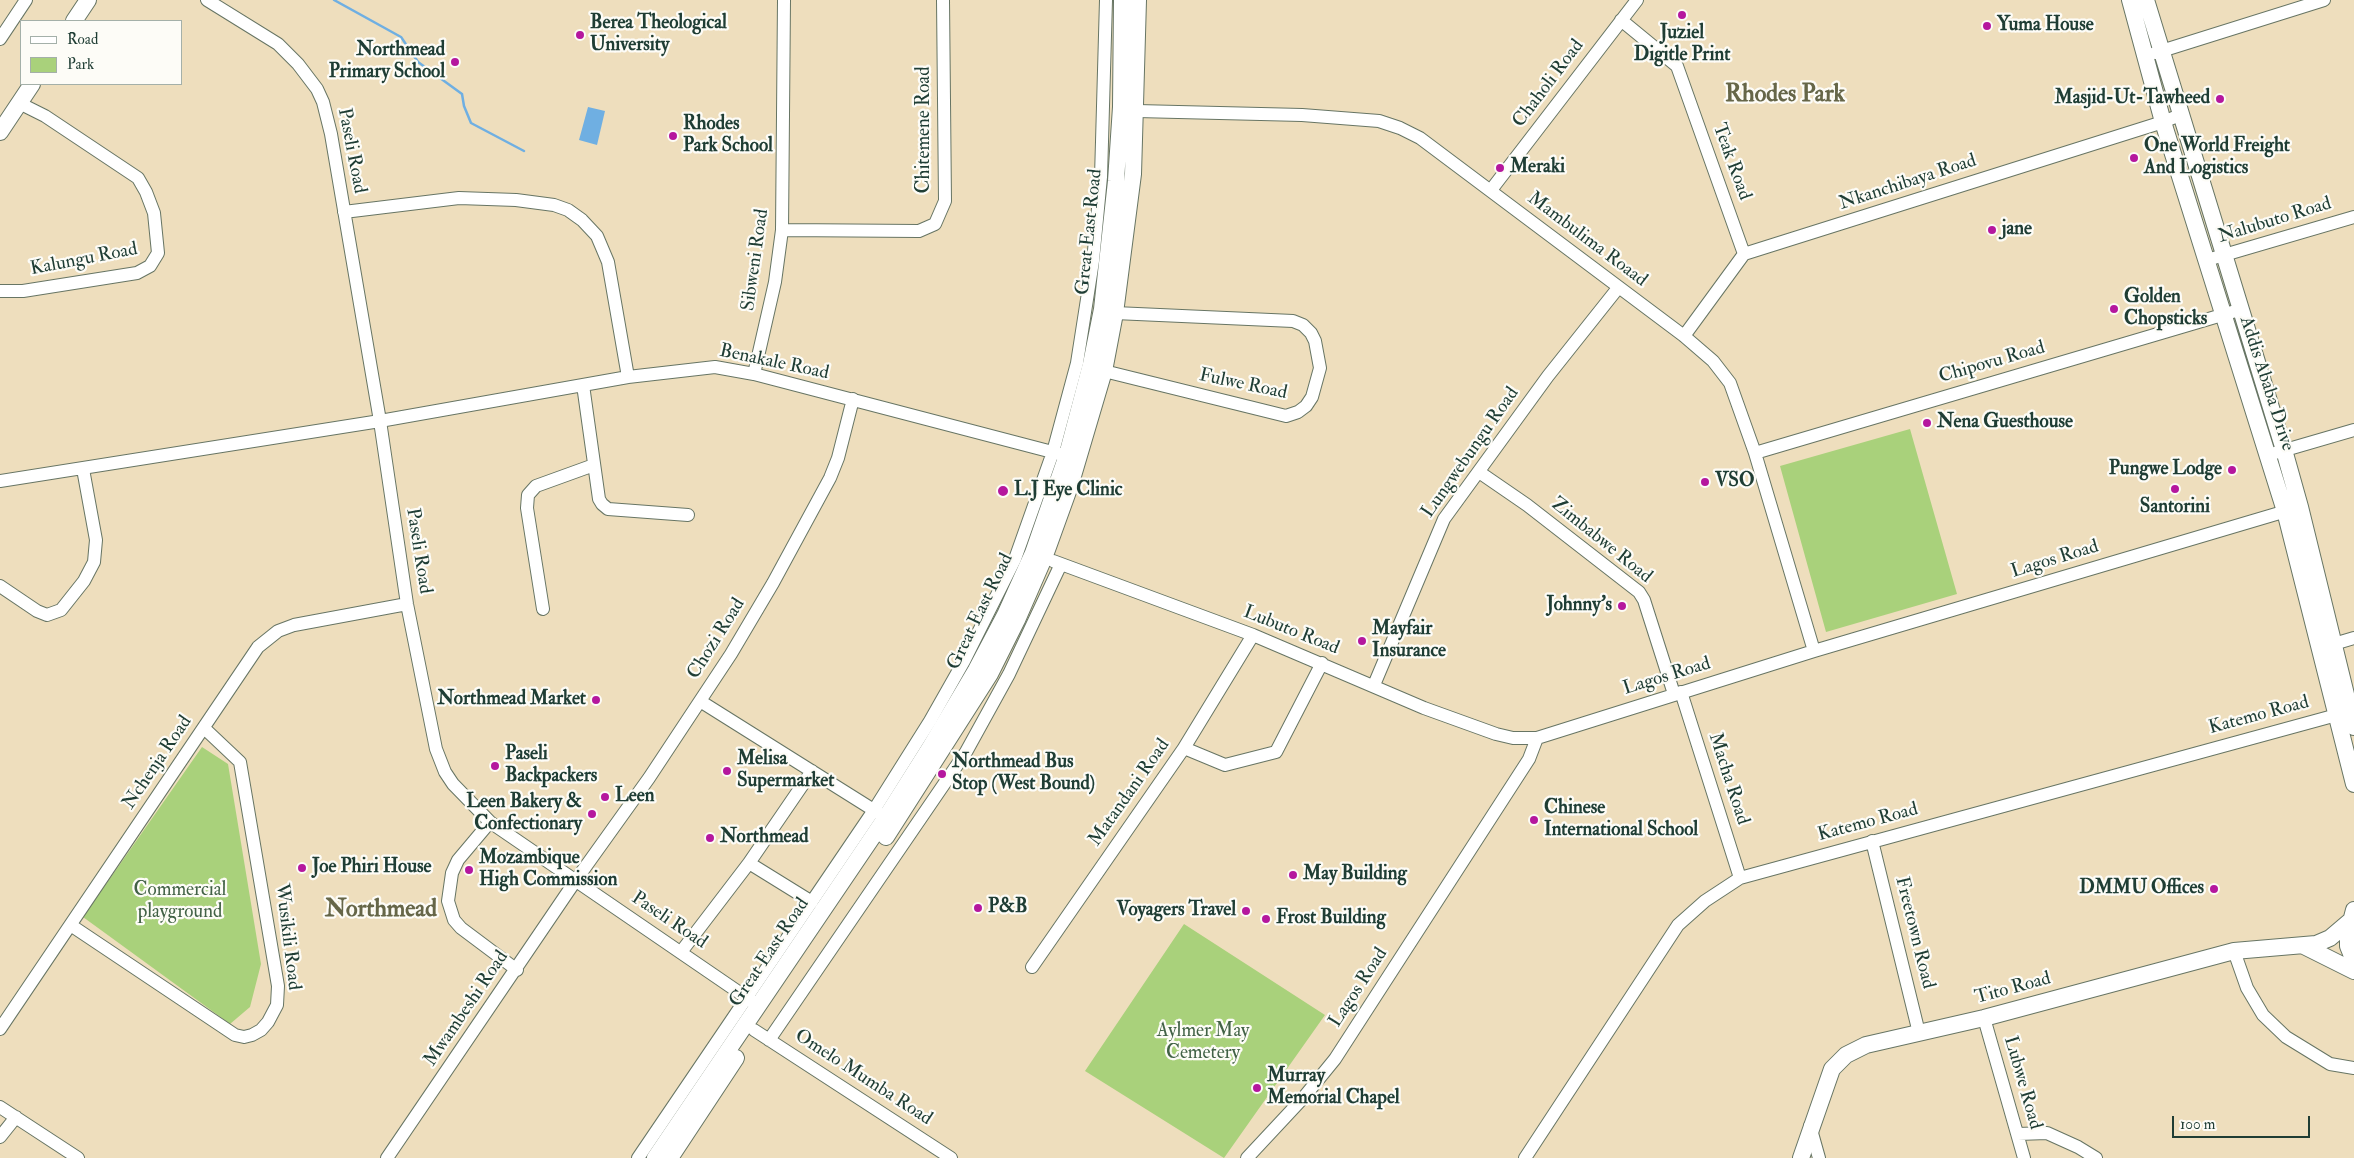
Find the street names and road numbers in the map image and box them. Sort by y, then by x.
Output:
street label: Chaholi Road [1508,35,1590,133]
street label: Chitemene Road [914,67,936,193]
street label: Paseli Road [332,106,370,196]
street label: Teak Road [1707,120,1755,204]
street label: Nkanchibaya Road [1837,150,1979,216]
street label: Great East Road [1072,168,1108,296]
street label: Mambulima Roaad [1523,188,1651,292]
street label: Nalubuto Road [2216,193,2334,249]
street label: Sibweni Road [738,208,774,312]
street label: Kalungu Road [29,238,139,282]
street label: Addis Ababa Drive [2233,314,2299,454]
street label: Chipovu Road [1936,337,2048,389]
street label: Benakale Road [717,340,831,386]
street label: Fulwe Road [1197,365,1289,405]
street label: Lungwebungu Road [1417,383,1525,523]
street label: Zimbabwe Road [1546,493,1656,589]
street label: Paseli Road [400,506,436,596]
street label: Lagos Road [2008,536,2102,584]
street label: Great East Road [943,550,1019,674]
street label: Chozi Road [683,594,751,684]
street label: Lubuto Road [1240,601,1342,661]
street label: Lagos Road [1620,653,1714,701]
street label: Katemo Road [2206,692,2312,740]
street label: Nchenja Road [118,712,198,814]
street label: Macha Road [1702,730,1754,828]
street label: Matandani Road [1085,735,1175,851]
street label: Katemo Road [1815,799,1921,847]
street label: Freetown Road [1889,875,1939,991]
street label: Wusikili Road [269,882,305,992]
street label: Paseli Road [627,887,711,955]
street label: Great East Road [725,894,815,1012]
street label: Lagos Road [1325,944,1393,1032]
street label: Mwambeshi Road [420,947,514,1071]
street label: Tito Road [1972,968,2054,1010]
street label: Omelo Mumba Road [790,1025,936,1131]
street label: Lubwe Road [1998,1034,2046,1132]

